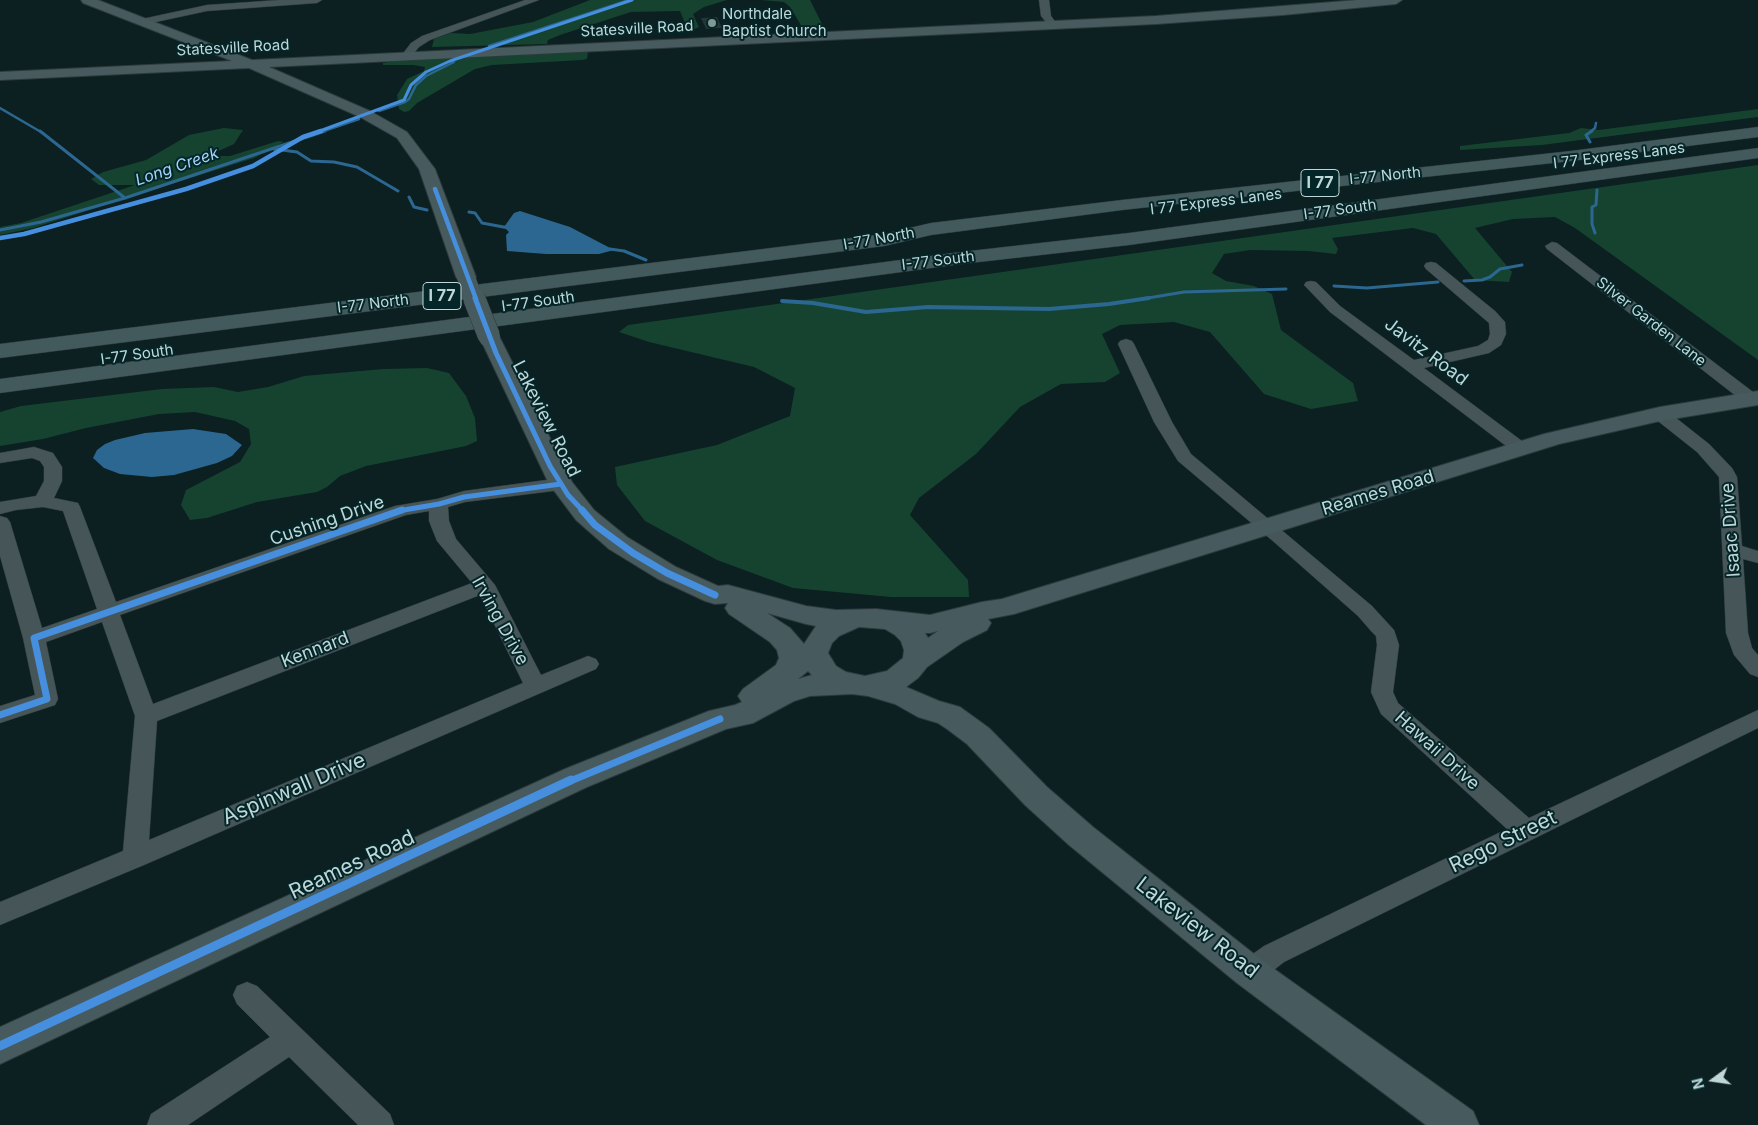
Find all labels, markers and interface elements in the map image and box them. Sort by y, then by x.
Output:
place label: Northdale Baptist Church [722,5,827,40]
street label: Statesville Road [580,17,694,41]
marker: Northdale Baptist Church [706,17,718,29]
street label: Statesville Road [176,36,290,60]
street label: I 77 Express Lanes [1552,139,1686,173]
water label: Long Creek [133,144,221,190]
street label: I-77 North [1348,163,1422,189]
road number: I 77 [1301,170,1339,197]
street label: I 77 Express Lanes [1149,185,1283,219]
street label: I-77 South [1302,196,1378,224]
street label: I-77 North [842,224,916,254]
street label: I-77 South [901,248,975,274]
street label: Silver Garden Lane [1593,274,1709,370]
road number: I 77 [423,282,461,310]
street label: I-77 South [500,288,576,316]
street label: I-77 North [336,291,410,317]
street label: Javitz Road [1380,314,1472,390]
street label: I-77 South [99,341,175,369]
street label: Lakeview Road [507,357,585,481]
street label: Reames Road [1319,466,1437,520]
street label: Isaac Drive [1717,482,1745,578]
street label: Cushing Drive [267,491,387,551]
street label: Irving Drive [467,573,533,669]
street label: Kennard [278,627,352,673]
street label: Hawaii Drive [1390,707,1484,795]
street label: Aspinwall Drive [219,747,369,831]
street label: Rego Street [1445,805,1561,879]
street label: Reames Road [285,825,419,905]
street label: Lakeview Road [1131,872,1263,984]
north arrow [1688,1055,1738,1105]
text: N [1688,1077,1708,1091]

